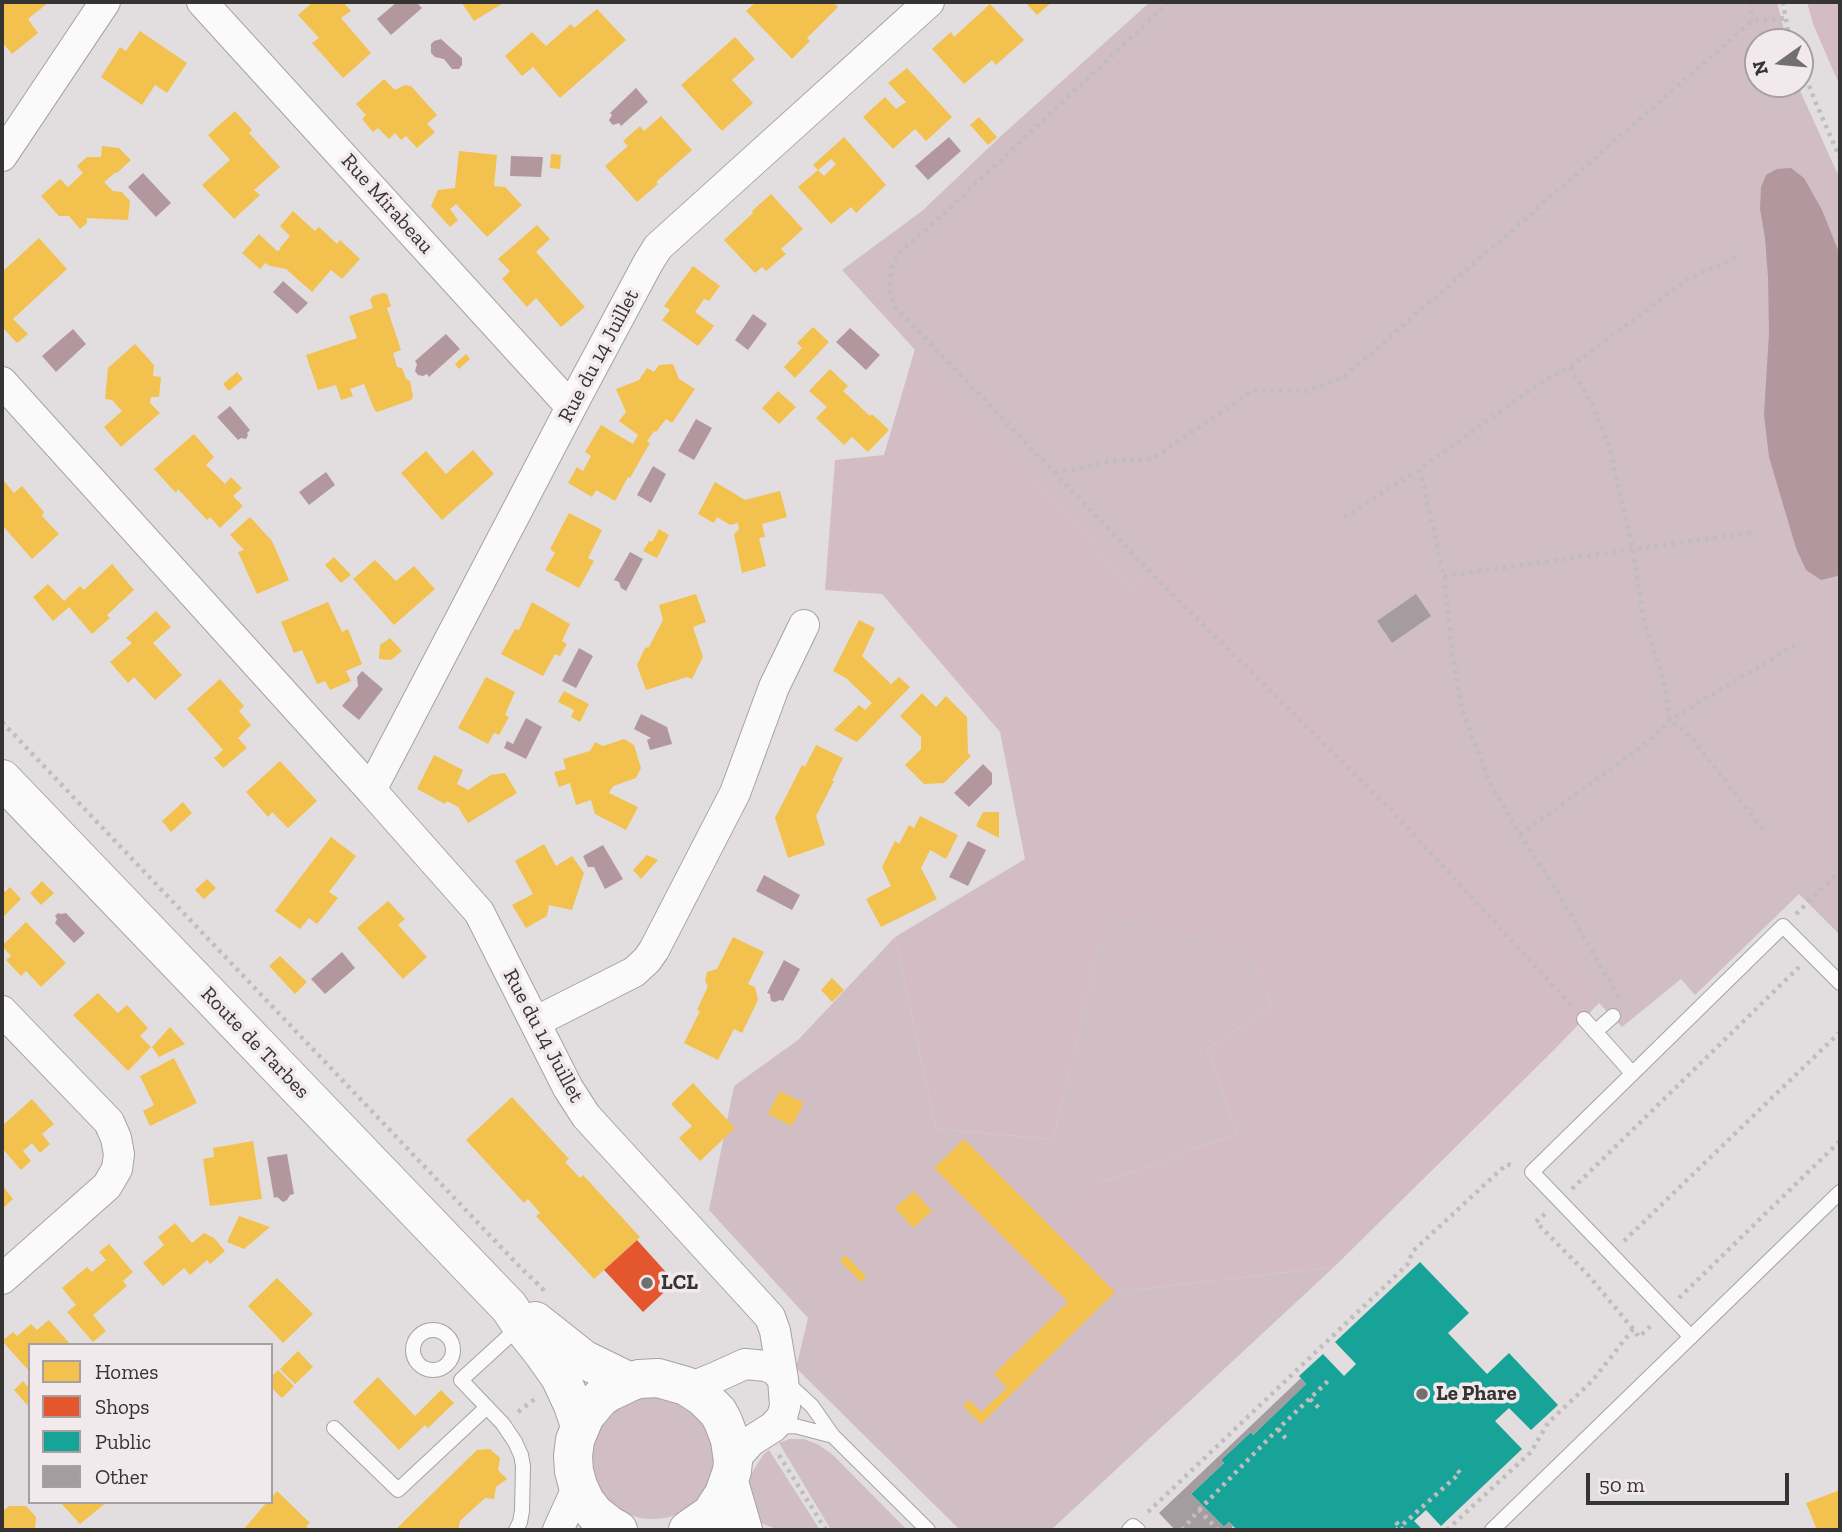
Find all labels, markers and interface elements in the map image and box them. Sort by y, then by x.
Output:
north arrow [1744,28,1814,98]
text: N [1747,58,1773,78]
street label: Rue Mirabeau [336,149,438,259]
street label: Rue du 14 Juillet [553,285,645,427]
street label: Rue du 14 Juillet [497,965,589,1107]
street label: Route de Tarbes [195,982,315,1104]
place label: LCL [661,1270,698,1296]
marker: LCL [639,1275,655,1291]
legend [28,1343,273,1504]
text: Homes [95,1359,158,1384]
place label: Le Phare [1436,1381,1517,1407]
marker: Le Phare [1414,1386,1430,1402]
text: Shops [95,1394,149,1419]
text: Public [95,1429,151,1454]
scale bar [1590,1458,1793,1502]
text: Other [95,1464,149,1489]
text: 50 m [1599,1472,1645,1497]

